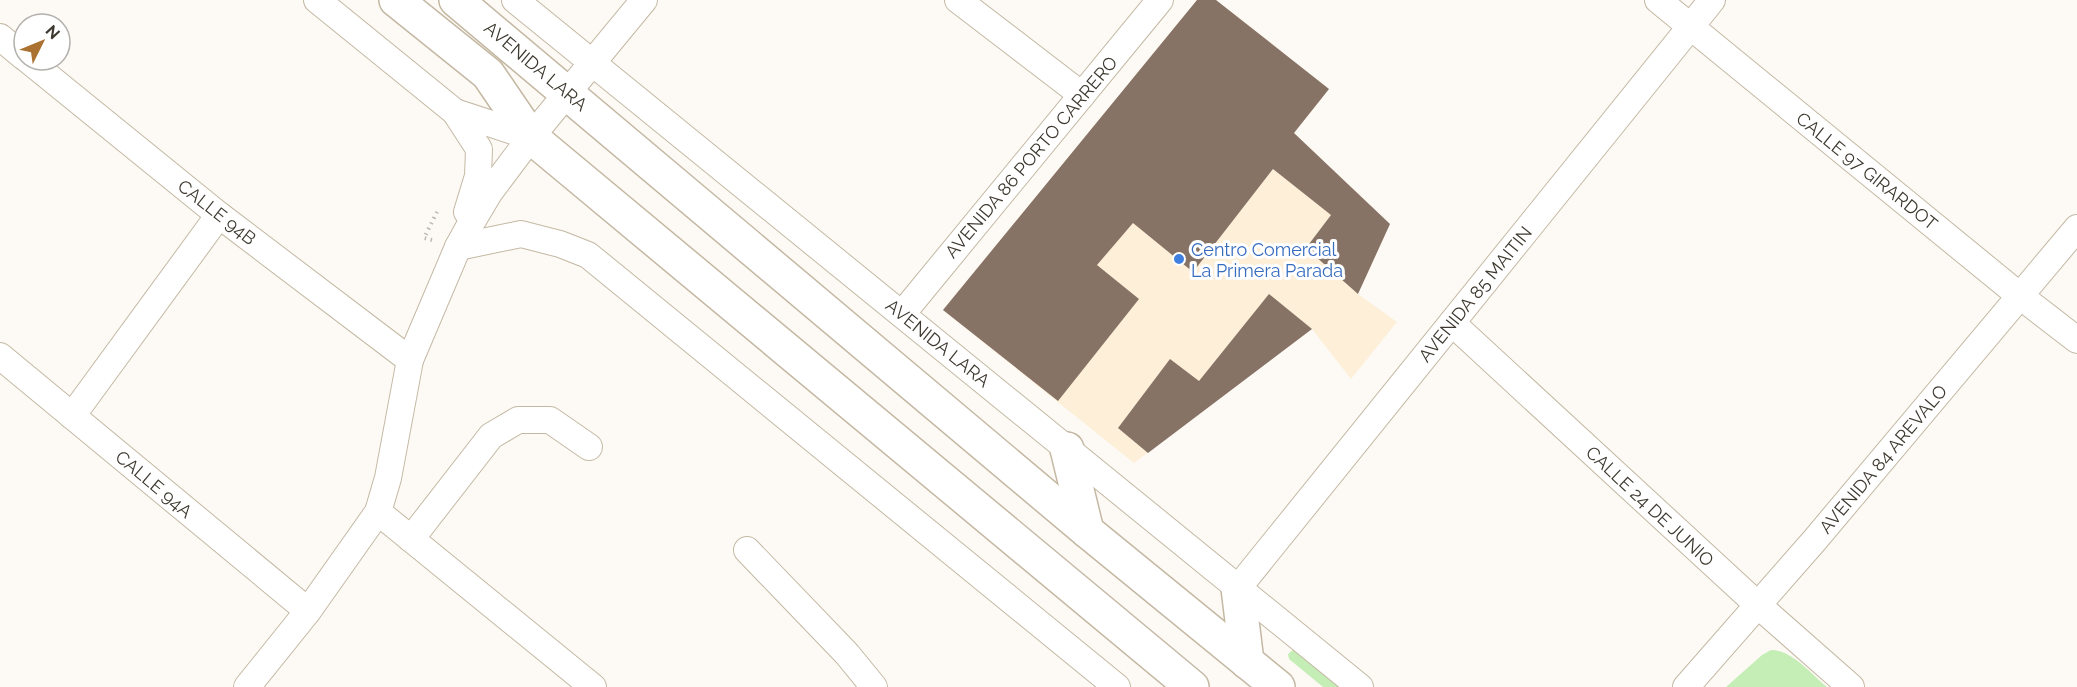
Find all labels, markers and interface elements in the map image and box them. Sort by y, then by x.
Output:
north arrow [12,12,72,72]
street label: AVENIDA LARA [480,17,592,115]
text: N [41,21,64,43]
street label: AVENIDA 86 PORTO CARRERO [941,52,1121,262]
street label: CALLE 97 GIRARDOT [1792,108,1942,234]
street label: CALLE 94B [174,175,260,249]
street label: AVENIDA 85 MAITIN [1414,222,1536,366]
place label: Centro Comercial La Primera Parada [1191,239,1343,281]
marker: Centro Comercial La Primera Parada [1172,252,1186,266]
street label: AVENIDA LARA [882,295,994,391]
street label: AVENIDA 84 AREVALO [1815,380,1951,538]
street label: CALLE 24 DE JUNIO [1582,441,1718,571]
street label: CALLE 94A [111,446,197,522]

